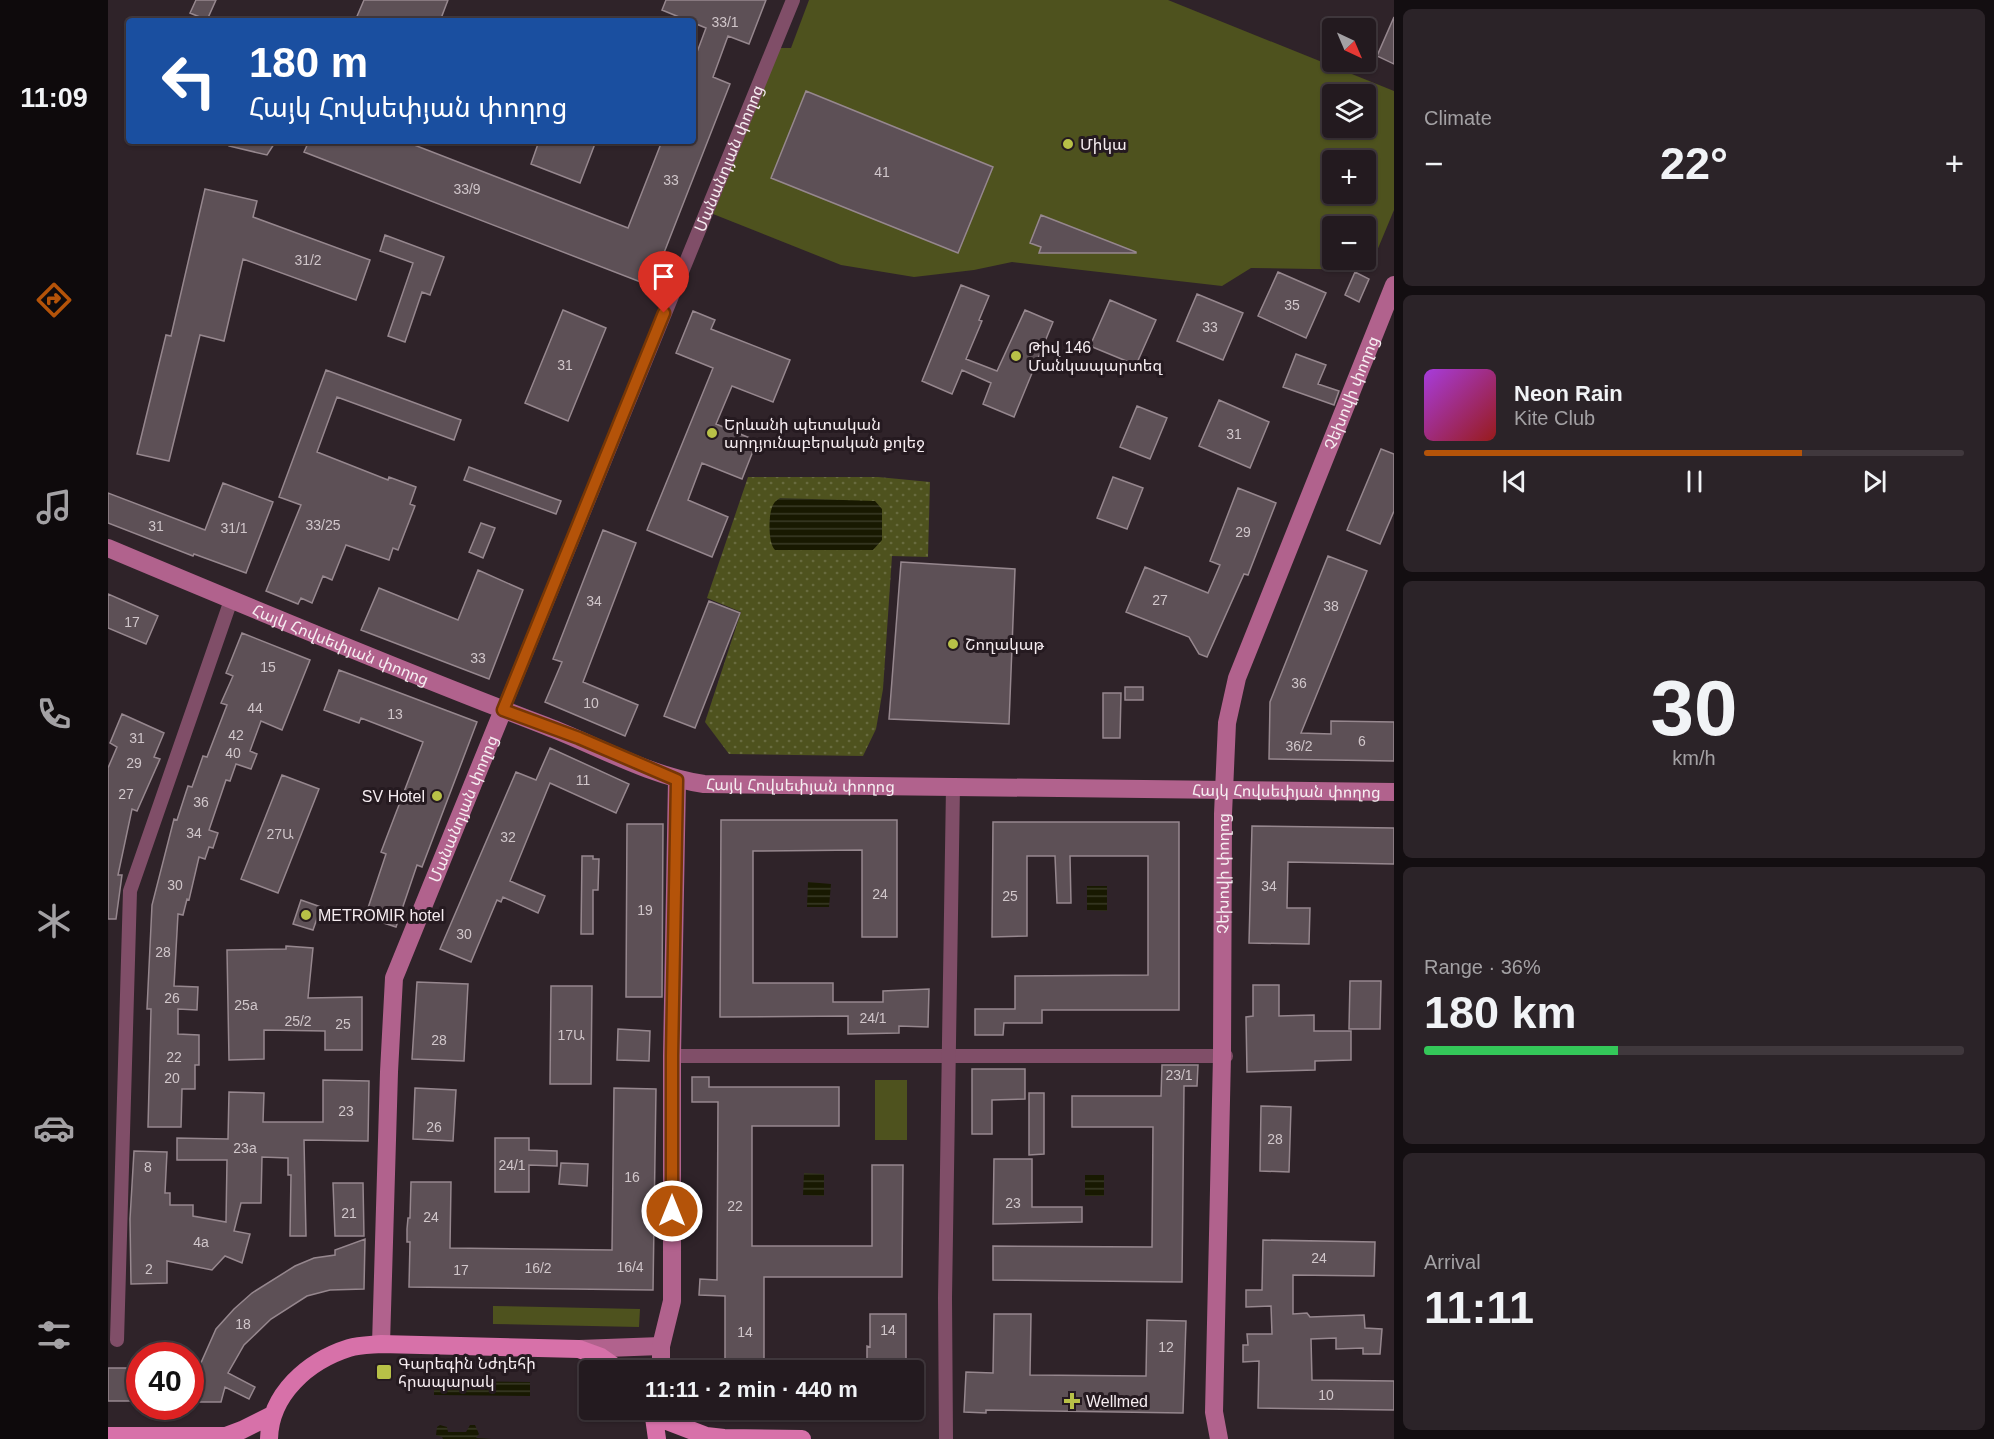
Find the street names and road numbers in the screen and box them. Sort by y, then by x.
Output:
street label: Մանանդյան փողոց [691,82,767,234]
street label: Չեխովի փողոց [1321,333,1382,452]
street label: Հայկ Հովսեփյան փողոց [250,601,431,689]
street label: Մանանդյան փողոց [425,733,501,885]
street label: Հայկ Հովսեփյան փողոց [706,776,895,796]
street label: Հայկ Հովսեփյան փողոց [1192,781,1381,801]
street label: Չեխովի փողոց [1214,813,1233,934]

